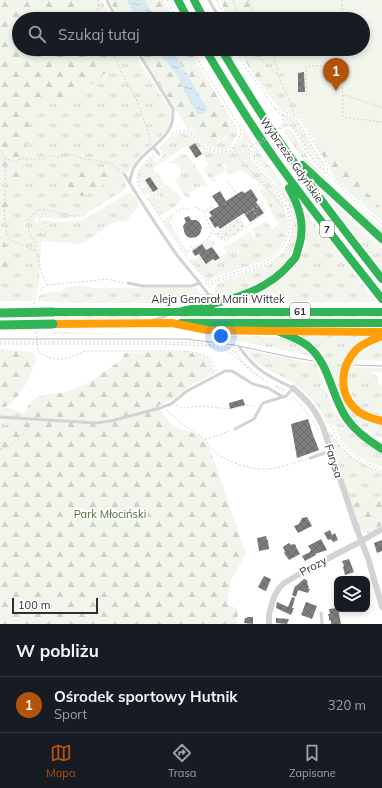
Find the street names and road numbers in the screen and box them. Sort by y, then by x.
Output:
street label: Wybrzeże Gdyńskie [257,115,327,205]
road number: 7 [320,221,334,237]
street label: Aleja Generał Marii Wittek [151,292,285,306]
road number: 61 [290,303,310,319]
street label: Farysa [322,442,346,480]
street label: Prozy [297,553,329,579]

